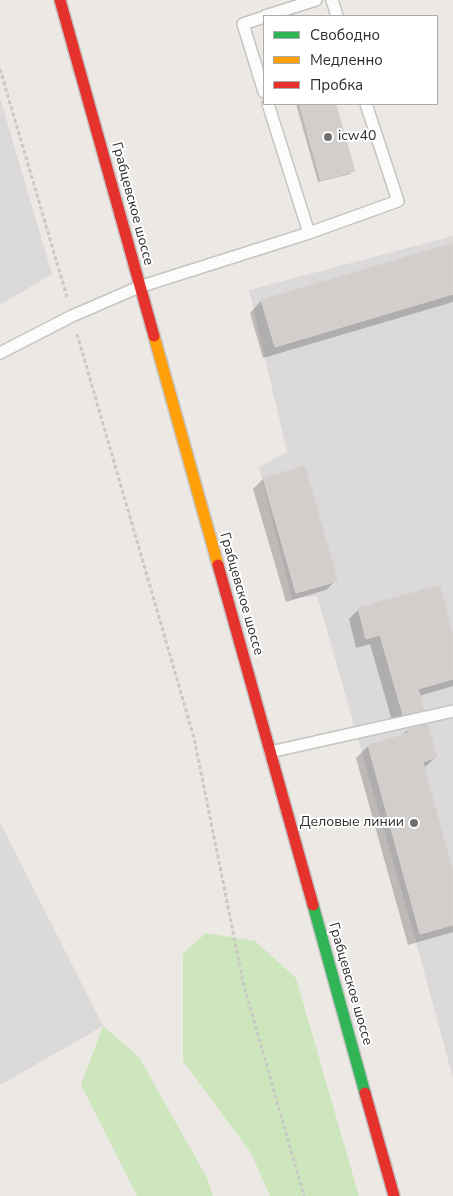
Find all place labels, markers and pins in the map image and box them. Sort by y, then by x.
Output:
place label: icw40 [338,129,376,145]
marker: icw40 [322,131,334,143]
place label: Деловые линии [300,815,404,831]
marker: Деловые линии [408,817,420,829]

